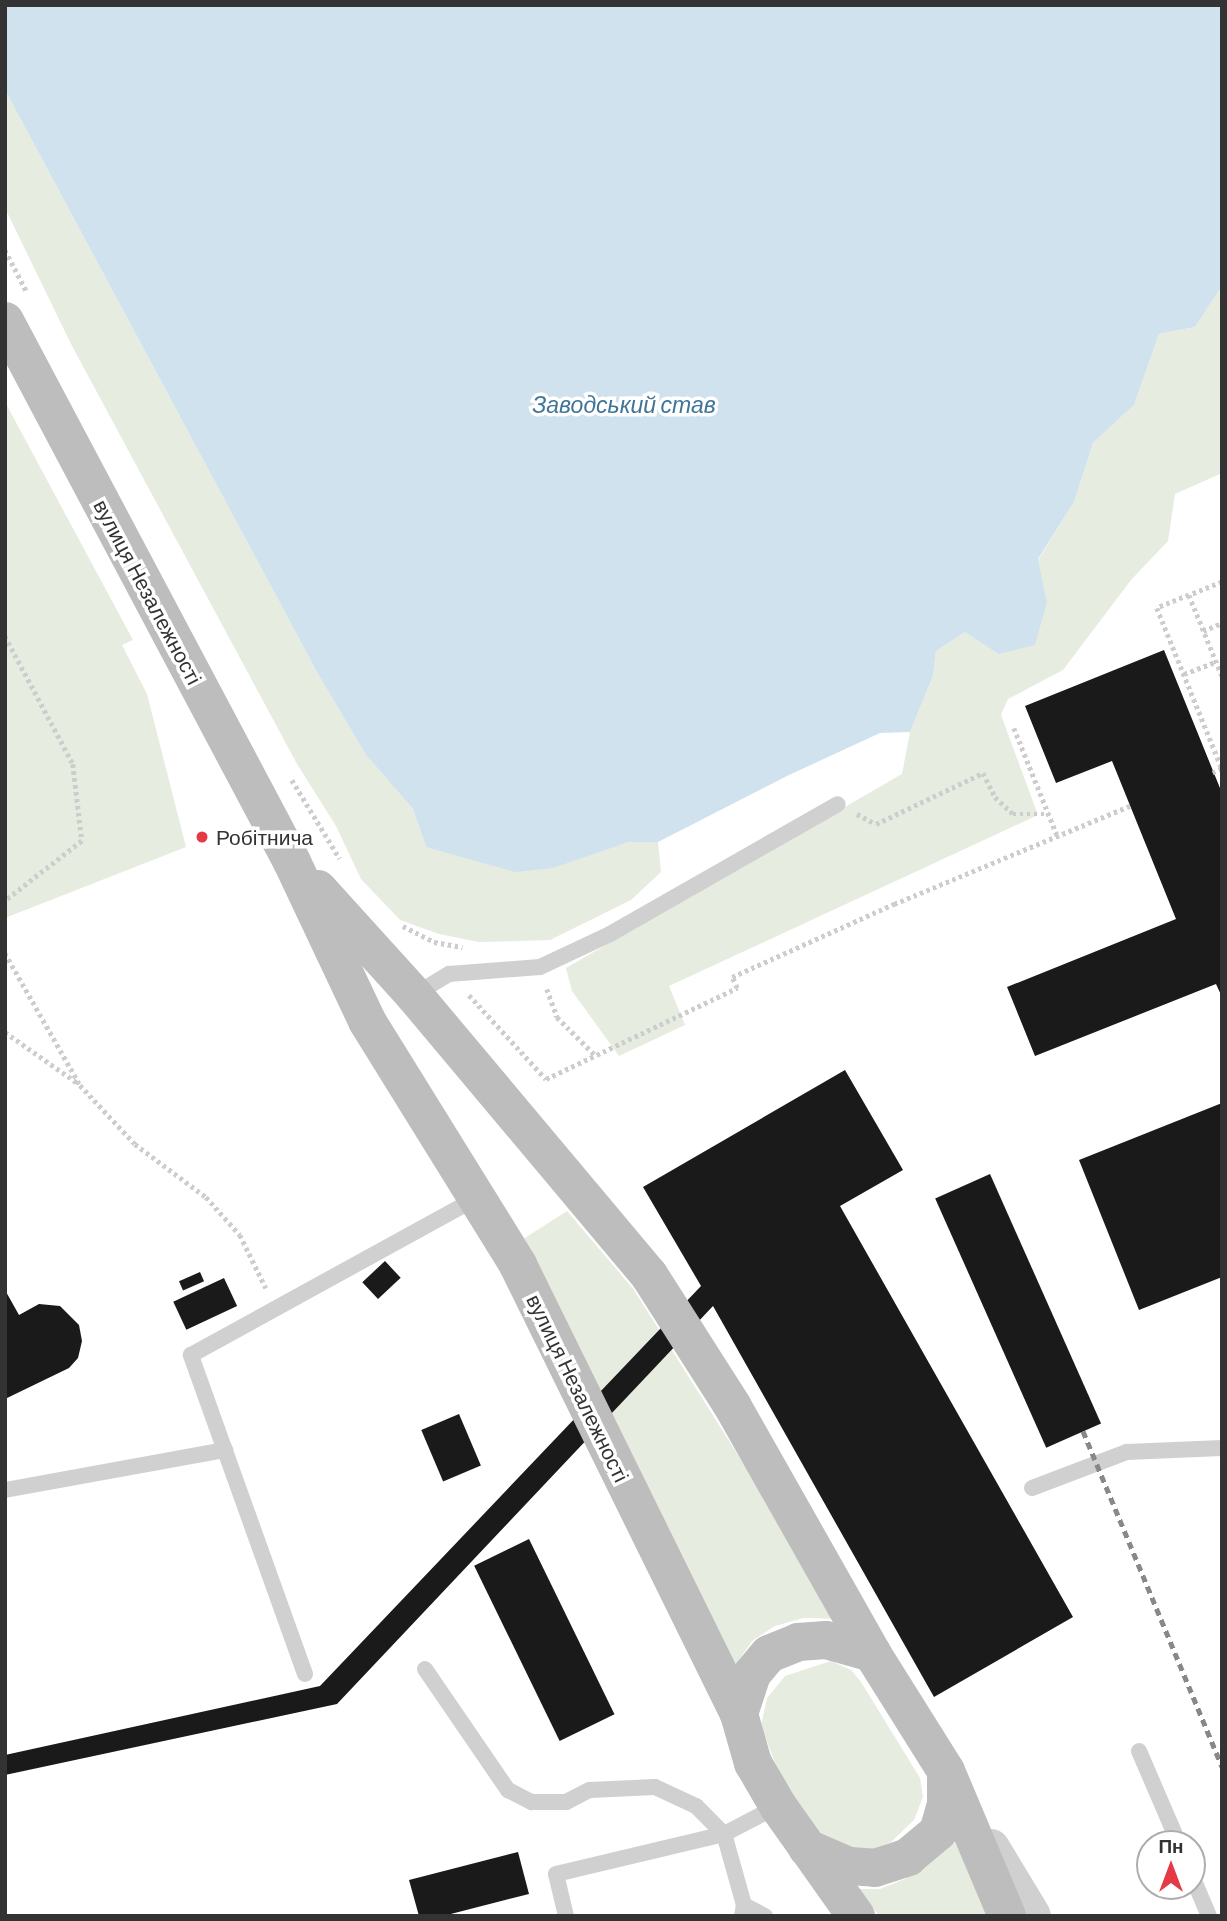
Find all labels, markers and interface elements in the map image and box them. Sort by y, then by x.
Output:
water label: Заводський став [532,390,716,418]
street label: вулиця Незалежності [89,495,207,689]
place label: Робітнича [216,824,313,850]
marker: Робітнича [194,829,210,845]
street label: вулиця Незалежності [522,1290,634,1486]
north arrow [1136,1830,1206,1900]
text: Пн [1158,1834,1184,1857]

